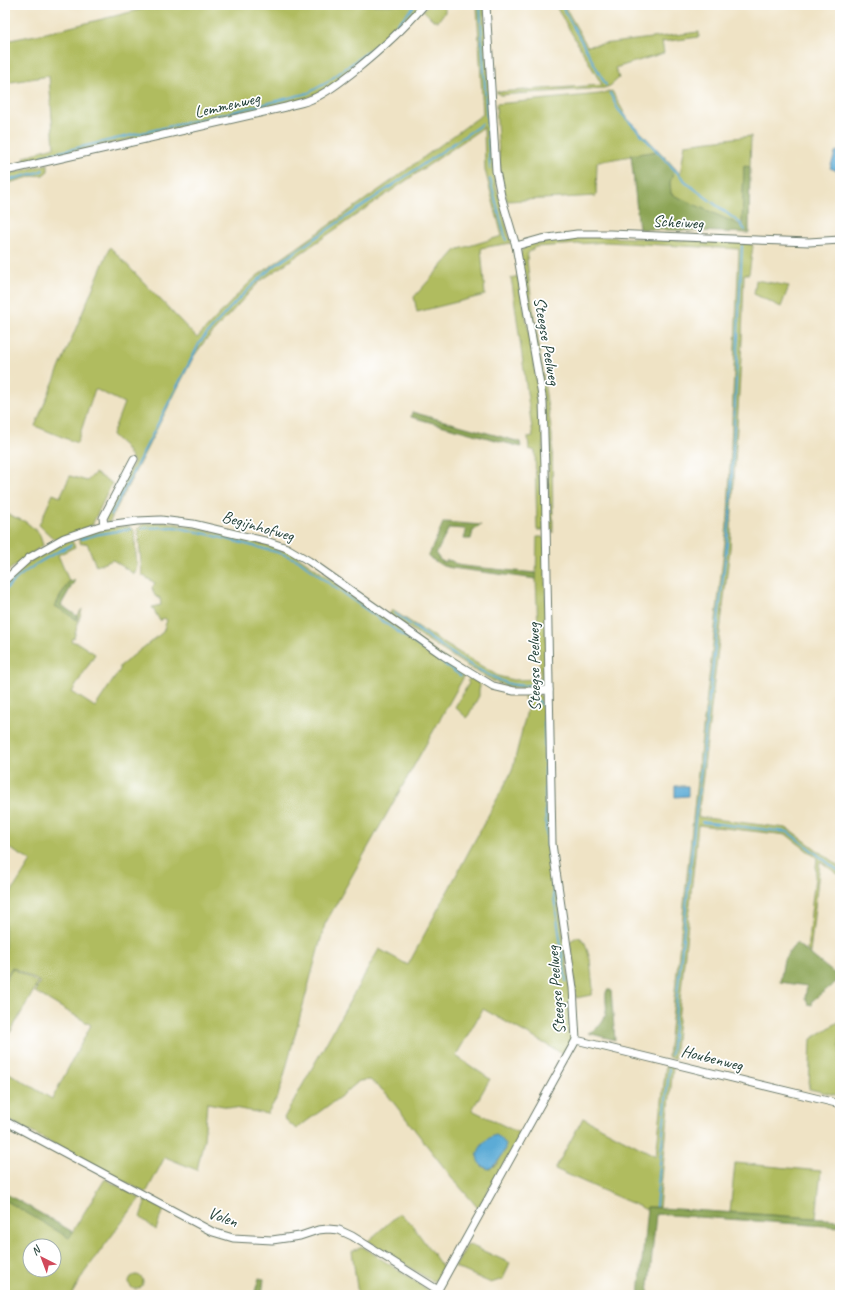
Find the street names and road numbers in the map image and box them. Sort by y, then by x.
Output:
street label: Lemmenweg [192,87,264,123]
street label: Scheiweg [652,210,705,234]
street label: Steegse Peelweg [529,296,565,387]
street label: Begijnhofweg [220,506,297,547]
street label: Steegse Peelweg [523,622,545,711]
street label: Steegse Peelweg [542,944,570,1035]
street label: Houbenweg [679,1040,746,1076]
street label: Volen [205,1202,241,1232]

